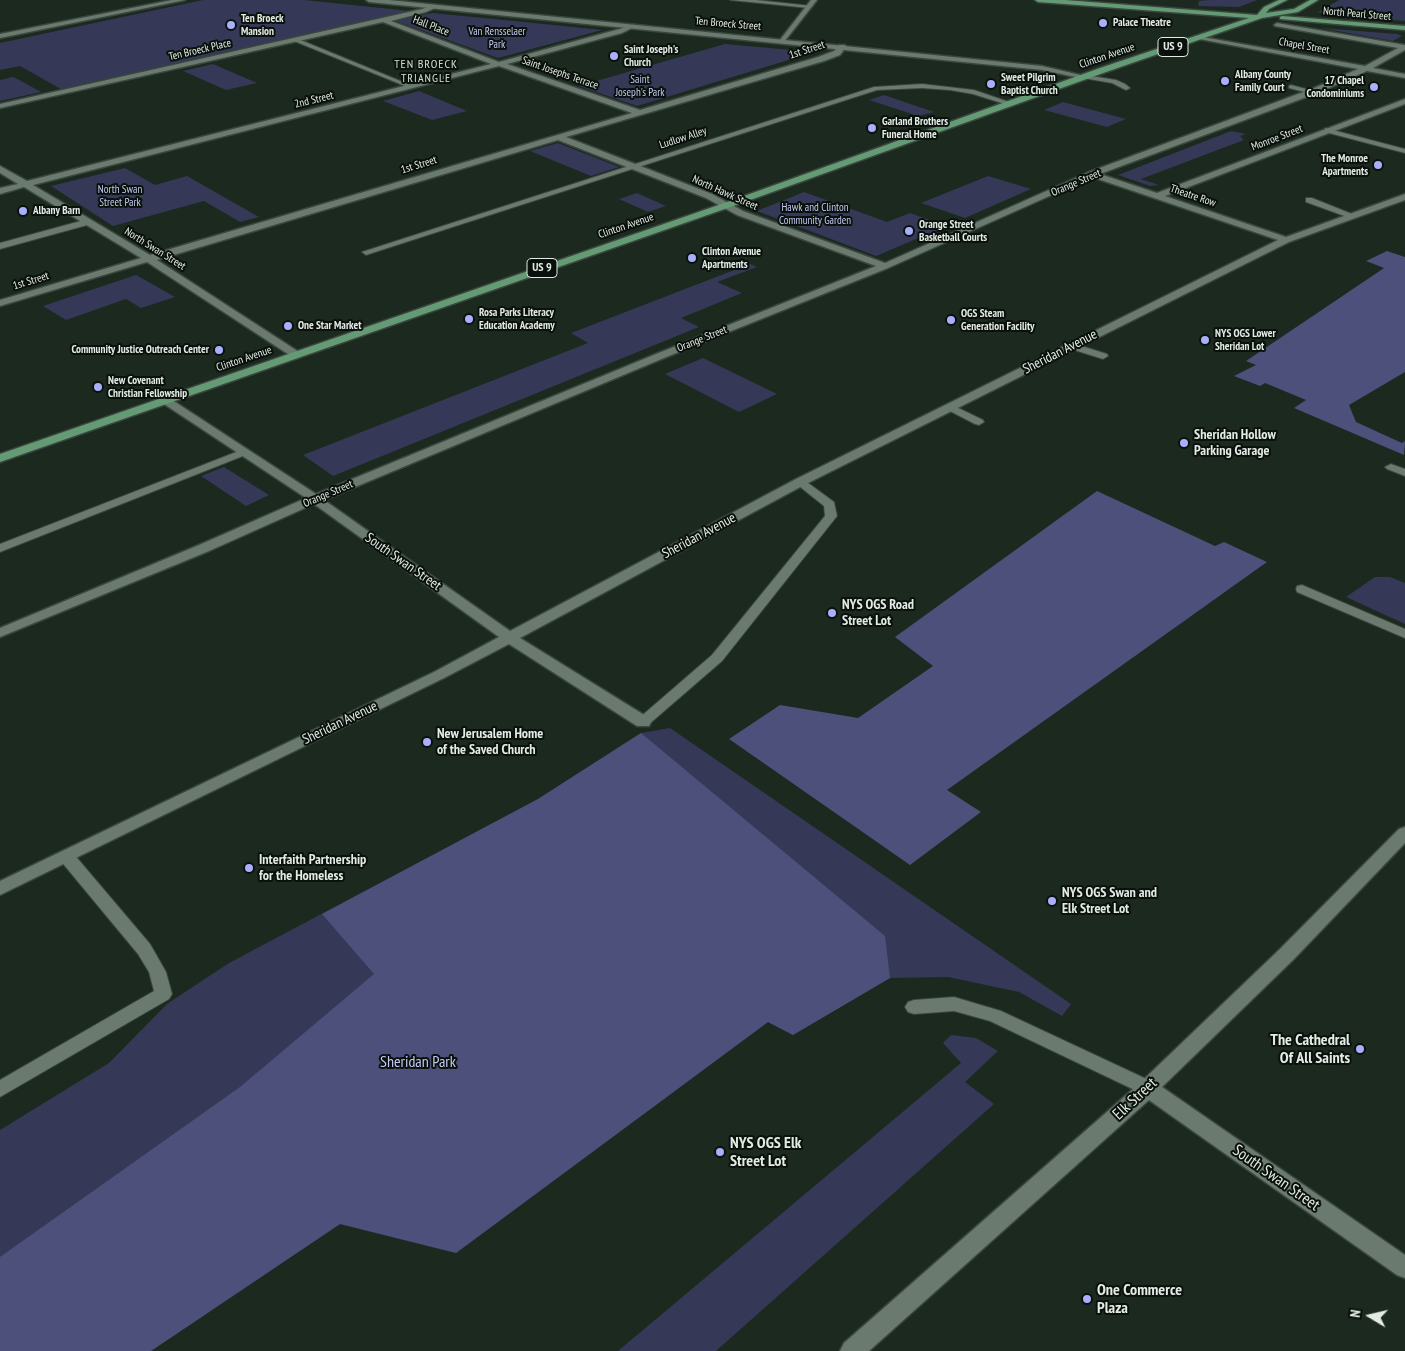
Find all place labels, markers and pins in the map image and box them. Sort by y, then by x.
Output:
place label: Ten Broeck Mansion [241,12,284,38]
place label: Palace Theatre [1113,16,1171,30]
marker: Palace Theatre [1097,17,1109,29]
marker: Ten Broeck Mansion [225,19,237,31]
place label: Saint Joseph's Church [624,43,678,69]
marker: Saint Joseph's Church [608,50,620,62]
place label: Albany County Family Court [1235,68,1291,94]
place label: Sweet Pilgrim Baptist Church [1001,71,1058,97]
place label: 17 Chapel Condominiums [1306,74,1364,100]
marker: Albany County Family Court [1219,75,1231,87]
marker: Sweet Pilgrim Baptist Church [985,78,997,90]
marker: 17 Chapel Condominiums [1368,81,1380,93]
place label: Garland Brothers Funeral Home [882,115,948,141]
marker: Garland Brothers Funeral Home [866,122,878,134]
place label: The Monroe Apartments [1321,152,1368,178]
marker: The Monroe Apartments [1372,159,1384,171]
place label: Albany Barn [33,204,80,218]
marker: Albany Barn [17,205,29,217]
place label: Orange Street Basketball Courts [919,218,987,244]
marker: Orange Street Basketball Courts [903,225,915,237]
place label: Clinton Avenue Apartments [702,245,761,271]
marker: Clinton Avenue Apartments [686,252,698,264]
place label: Rosa Parks Literacy Education Academy [479,306,555,332]
place label: OGS Steam Generation Facility [961,307,1034,333]
marker: Rosa Parks Literacy Education Academy [463,313,475,325]
marker: OGS Steam Generation Facility [945,314,957,326]
place label: One Star Market [298,319,361,333]
marker: One Star Market [282,320,294,332]
place label: NYS OGS Lower Sheridan Lot [1215,327,1276,353]
marker: NYS OGS Lower Sheridan Lot [1199,334,1211,346]
place label: Community Justice Outreach Center [71,343,209,357]
marker: Community Justice Outreach Center [213,344,225,356]
place label: New Covenant Christian Fellowship [108,374,187,400]
marker: New Covenant Christian Fellowship [92,381,104,393]
place label: Sheridan Hollow Parking Garage [1194,427,1276,460]
marker: Sheridan Hollow Parking Garage [1178,437,1190,449]
place label: NYS OGS Road Street Lot [842,597,914,630]
marker: NYS OGS Road Street Lot [826,607,838,619]
place label: New Jerusalem Home of the Saved Church [437,726,543,759]
marker: New Jerusalem Home of the Saved Church [421,736,433,748]
place label: Interfaith Partnership for the Homeless [259,852,366,884]
marker: Interfaith Partnership for the Homeless [243,862,255,874]
place label: NYS OGS Swan and Elk Street Lot [1062,885,1157,918]
marker: NYS OGS Swan and Elk Street Lot [1046,895,1058,907]
place label: The Cathedral Of All Saints [1270,1030,1350,1068]
marker: The Cathedral Of All Saints [1354,1043,1366,1055]
place label: NYS OGS Elk Street Lot [730,1133,801,1171]
marker: NYS OGS Elk Street Lot [714,1146,726,1158]
place label: One Commerce Plaza [1097,1280,1182,1318]
marker: One Commerce Plaza [1081,1293,1093,1305]

